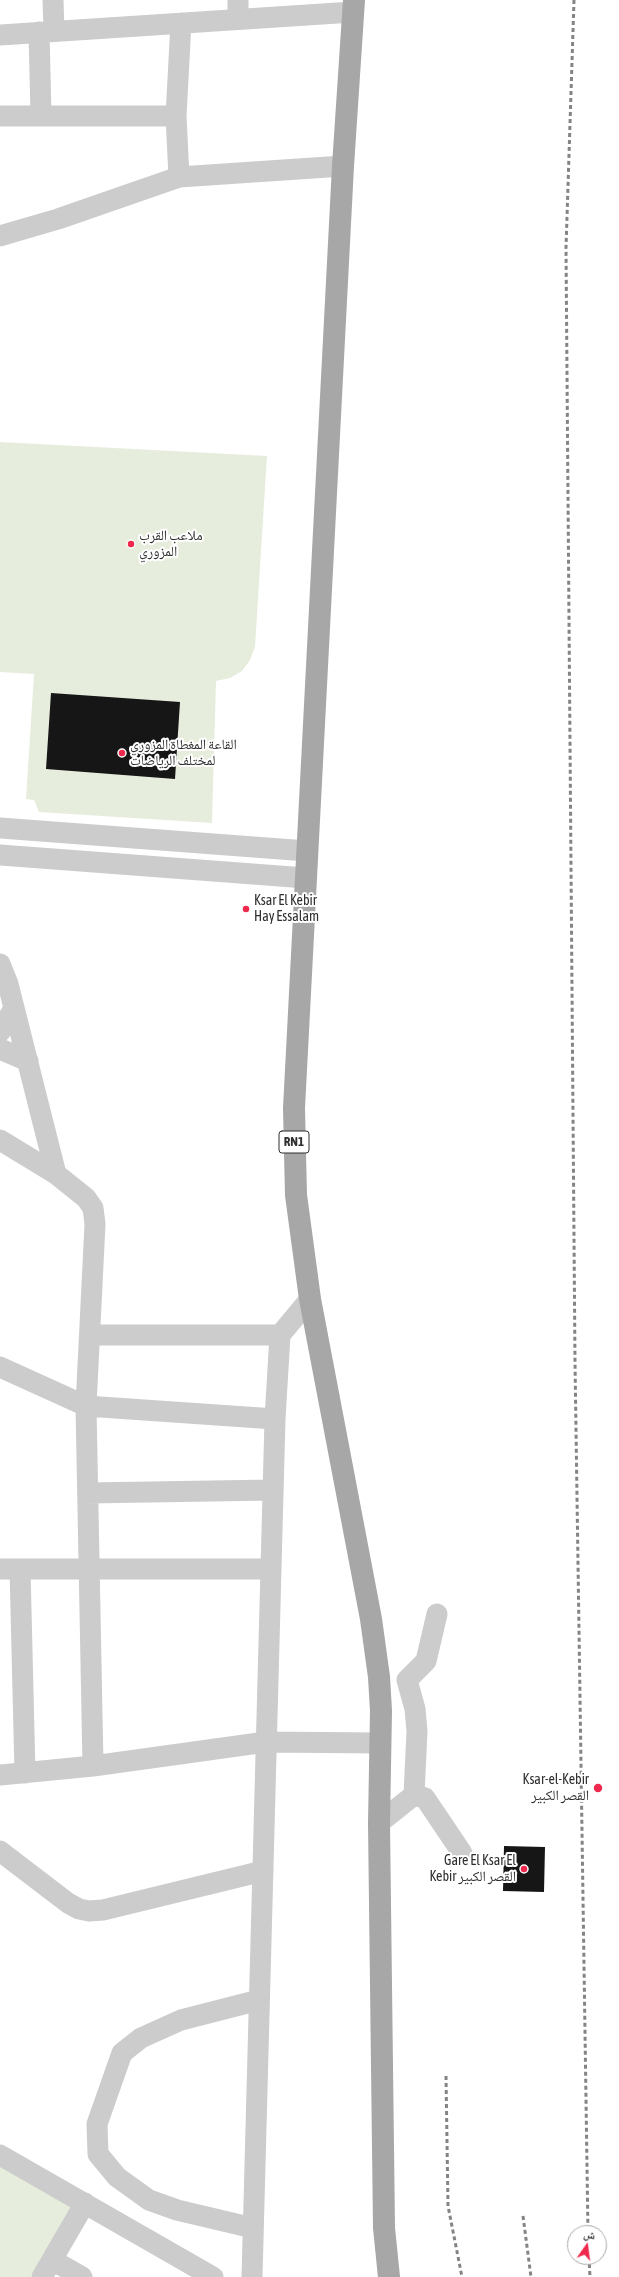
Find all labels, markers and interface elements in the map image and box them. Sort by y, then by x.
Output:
place label: ملاعب القرب المزوري [139,528,203,560]
marker: ملاعب القرب المزوري [126,539,136,549]
place label: القاعة المغطاة المزوري لمختلف الرياضات [130,737,237,770]
marker: القاعة المغطاة المزوري لمختلف الرياضات [117,748,127,758]
place label: Ksar El Kebir Hay Essalam [254,893,319,926]
marker: Ksar El Kebir Hay Essalam [241,904,251,914]
road number: RN1 [279,1131,309,1153]
place label: Ksar-el-Kebir القصر الكبير [523,1772,589,1804]
marker: Ksar-el-Kebir القصر الكبير [592,1782,604,1794]
place label: Gare El Ksar El Kebir القصر الكبير [429,1853,516,1886]
marker: Gare El Ksar El Kebir القصر الكبير [519,1864,529,1874]
north arrow [567,2225,607,2265]
text: ش [583,2227,597,2242]

